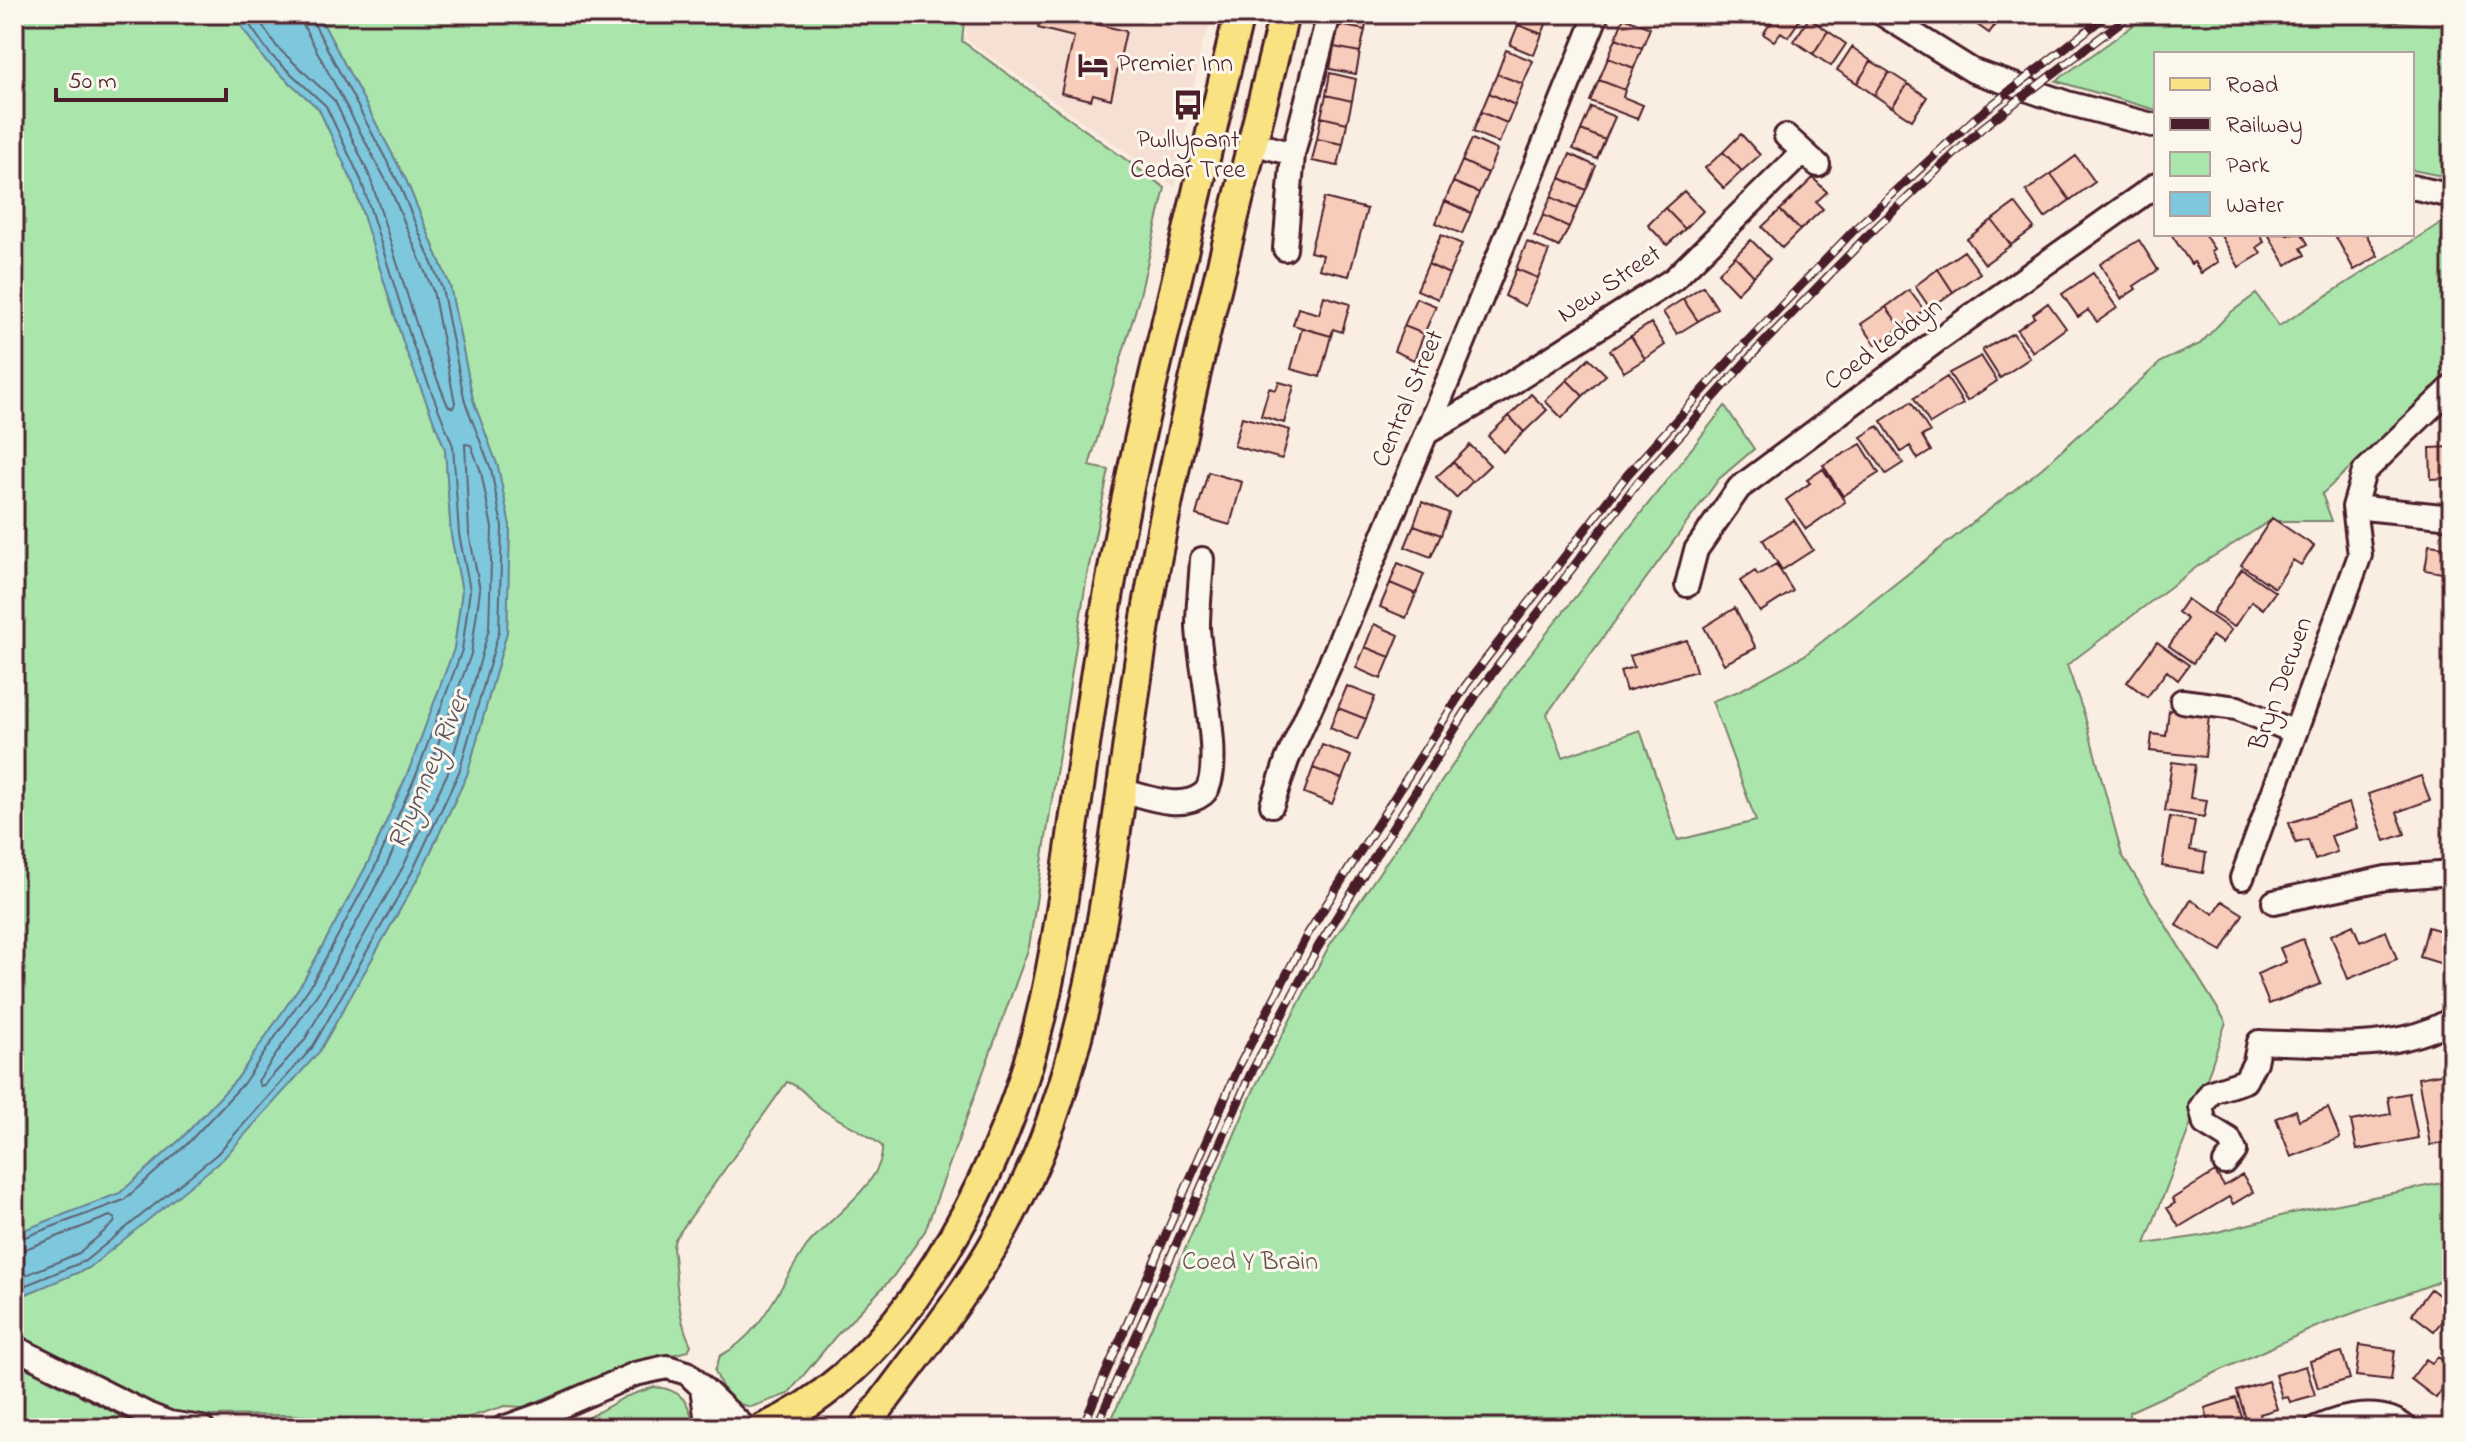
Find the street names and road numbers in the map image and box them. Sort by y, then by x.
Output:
street label: New Street [1550,236,1670,334]
street label: Coed Leddyn [1817,289,1951,401]
street label: Central Street [1363,324,1455,474]
street label: Bryn Derwen [2240,612,2324,757]

